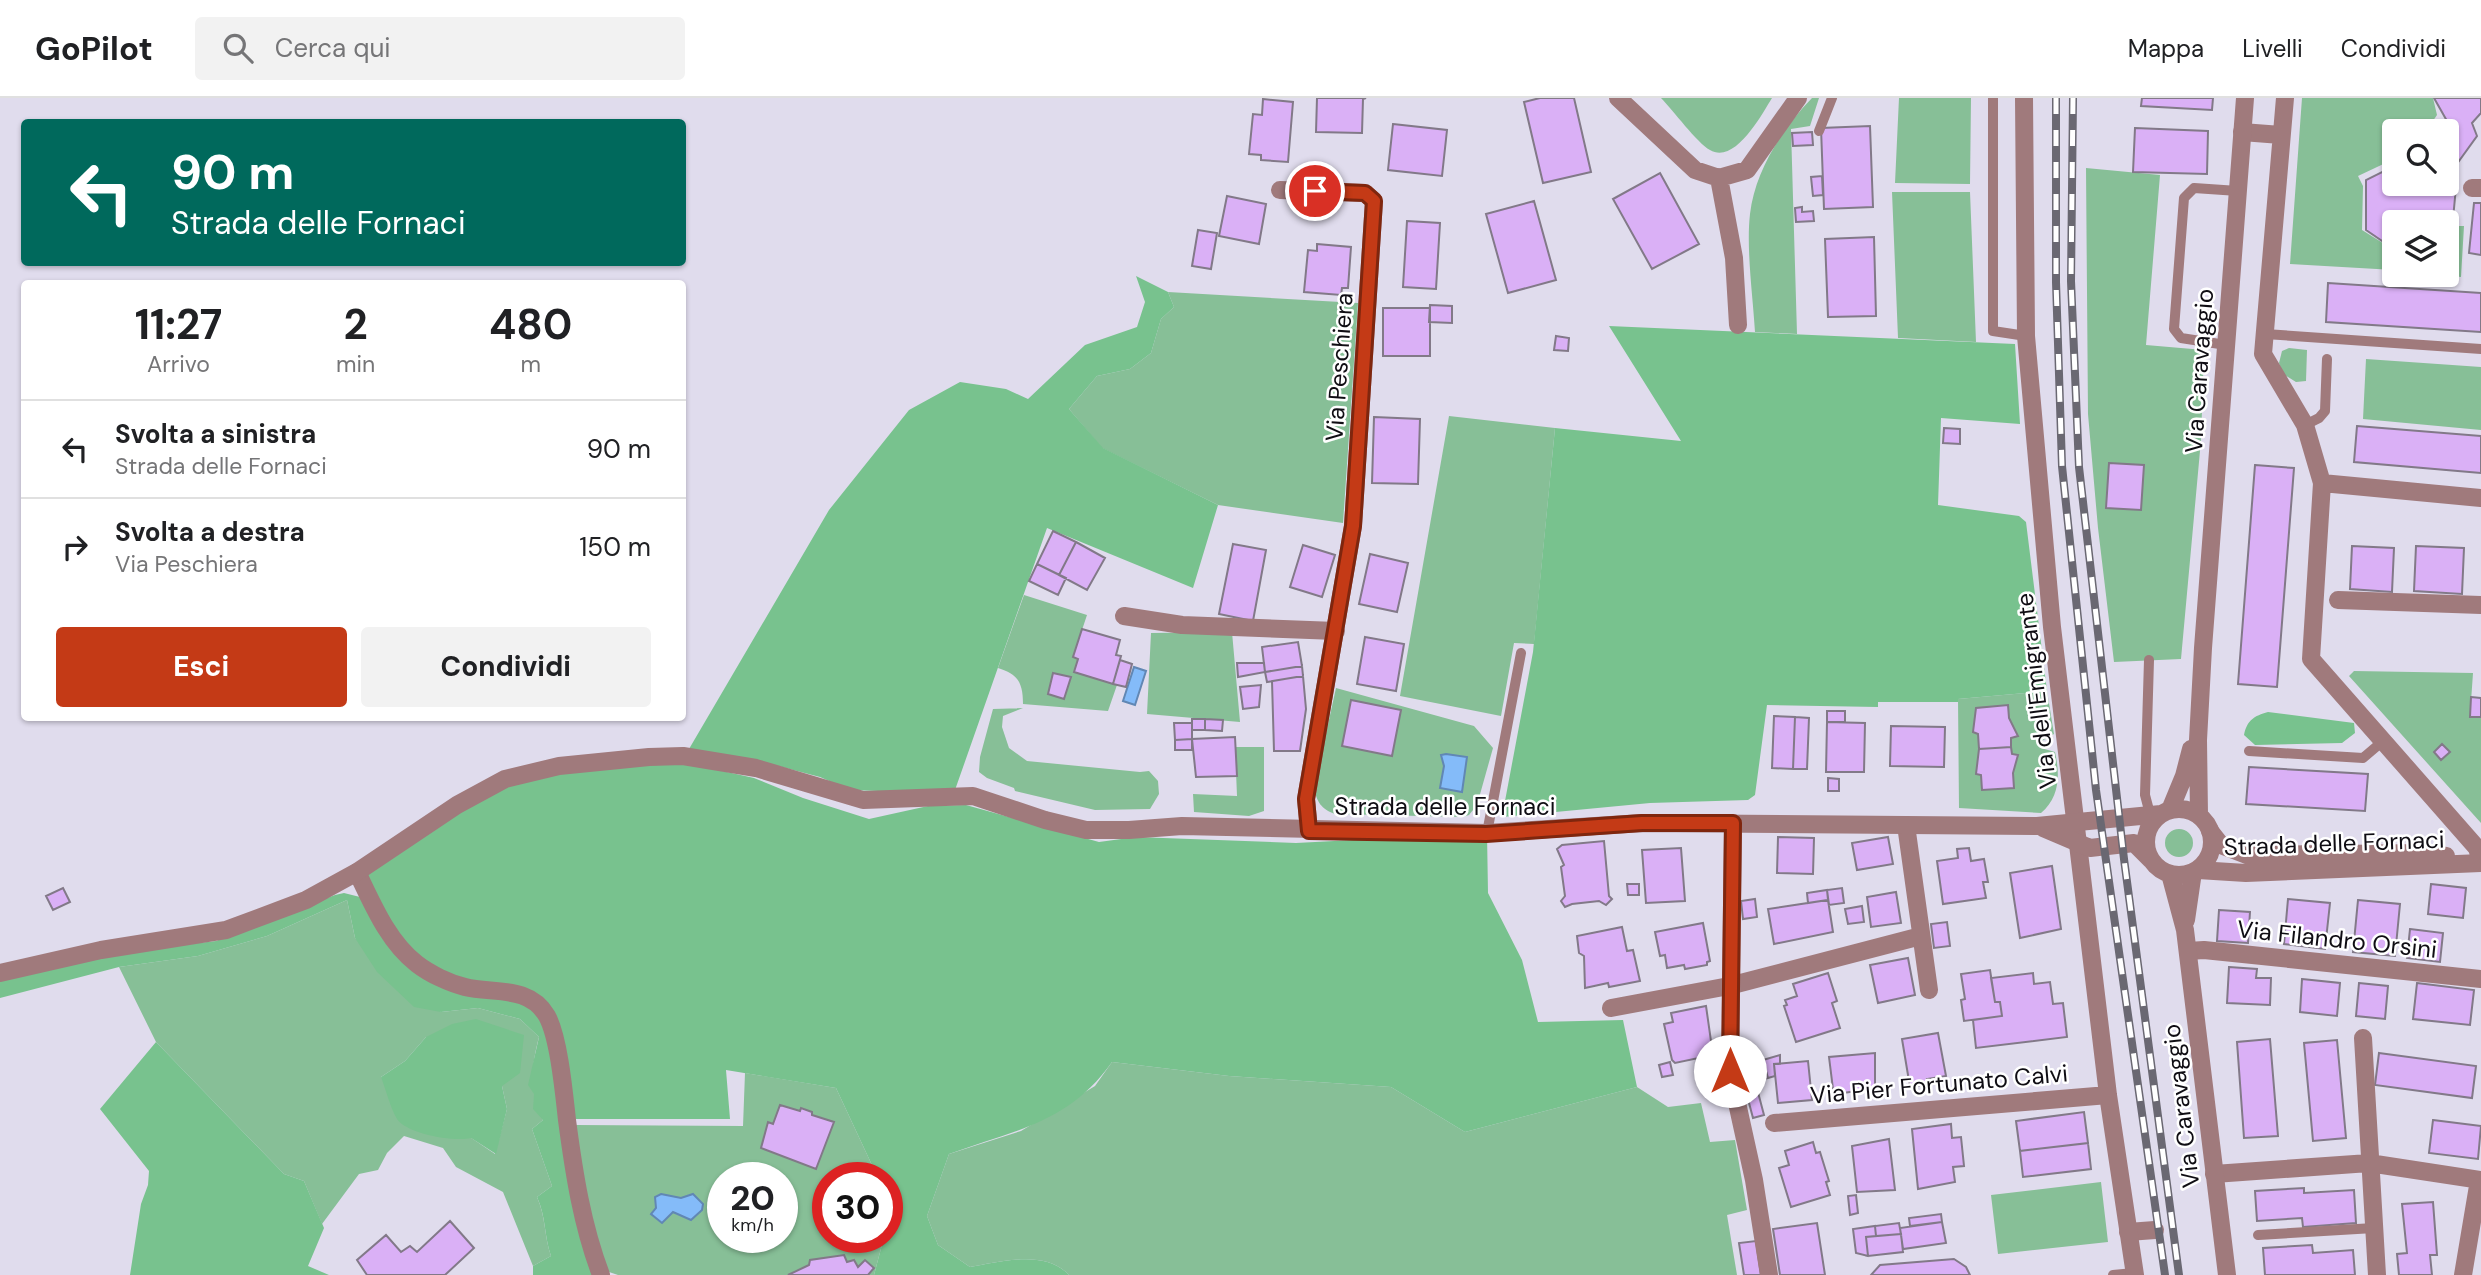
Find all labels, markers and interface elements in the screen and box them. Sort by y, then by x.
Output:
search box [195,17,685,80]
text: GoPilot [35,27,153,70]
icon: search [219,29,257,67]
text: Cerca qui [275,31,391,65]
text: Mappa [2128,33,2204,64]
text: Livelli [2242,33,2303,64]
text: Condividi [2341,33,2446,64]
map controls [2382,119,2459,287]
button: search [2382,119,2459,196]
text: 90 m [171,140,294,204]
icon: left [56,147,147,238]
pin [1285,161,1345,221]
icon: arrive [1296,172,1334,210]
text: Strada delle Fornaci [171,202,466,244]
button: layers [2382,210,2459,287]
street label: Via Caravaggio [2178,288,2220,454]
street label: Via Peschiera [1318,292,1360,442]
text: 11:27 [135,297,222,352]
text: 2 [344,297,368,352]
text: 480 [489,297,572,352]
text: Arrivo [147,349,210,379]
text: min [336,349,375,379]
text: m [520,349,541,379]
text: Svolta a sinistra [115,417,316,451]
icon: left [56,430,94,468]
text: 90 m [587,432,651,466]
text: Strada delle Fornaci [115,451,327,481]
text: Svolta a destra [115,515,305,549]
icon: right [56,528,94,566]
text: 150 m [579,530,651,564]
text: Via Peschiera [115,549,258,579]
street label: Via dell'Emigrante [2009,591,2063,791]
button: Esci [56,627,347,707]
button: Condividi [361,627,651,707]
street label: Strada delle Fornaci [1335,791,1555,822]
street label: Strada delle Fornaci [2223,824,2445,862]
street label: Via Filandro Orsini [2235,913,2439,965]
street label: Via Caravaggio [2156,1022,2206,1190]
position arrow [1693,1034,1767,1108]
street label: Via Pier Fortunato Calvi [1809,1057,2069,1111]
speed limit sign: 30 [812,1162,903,1253]
text: 20 [730,1175,775,1221]
text: km/h [731,1213,774,1237]

